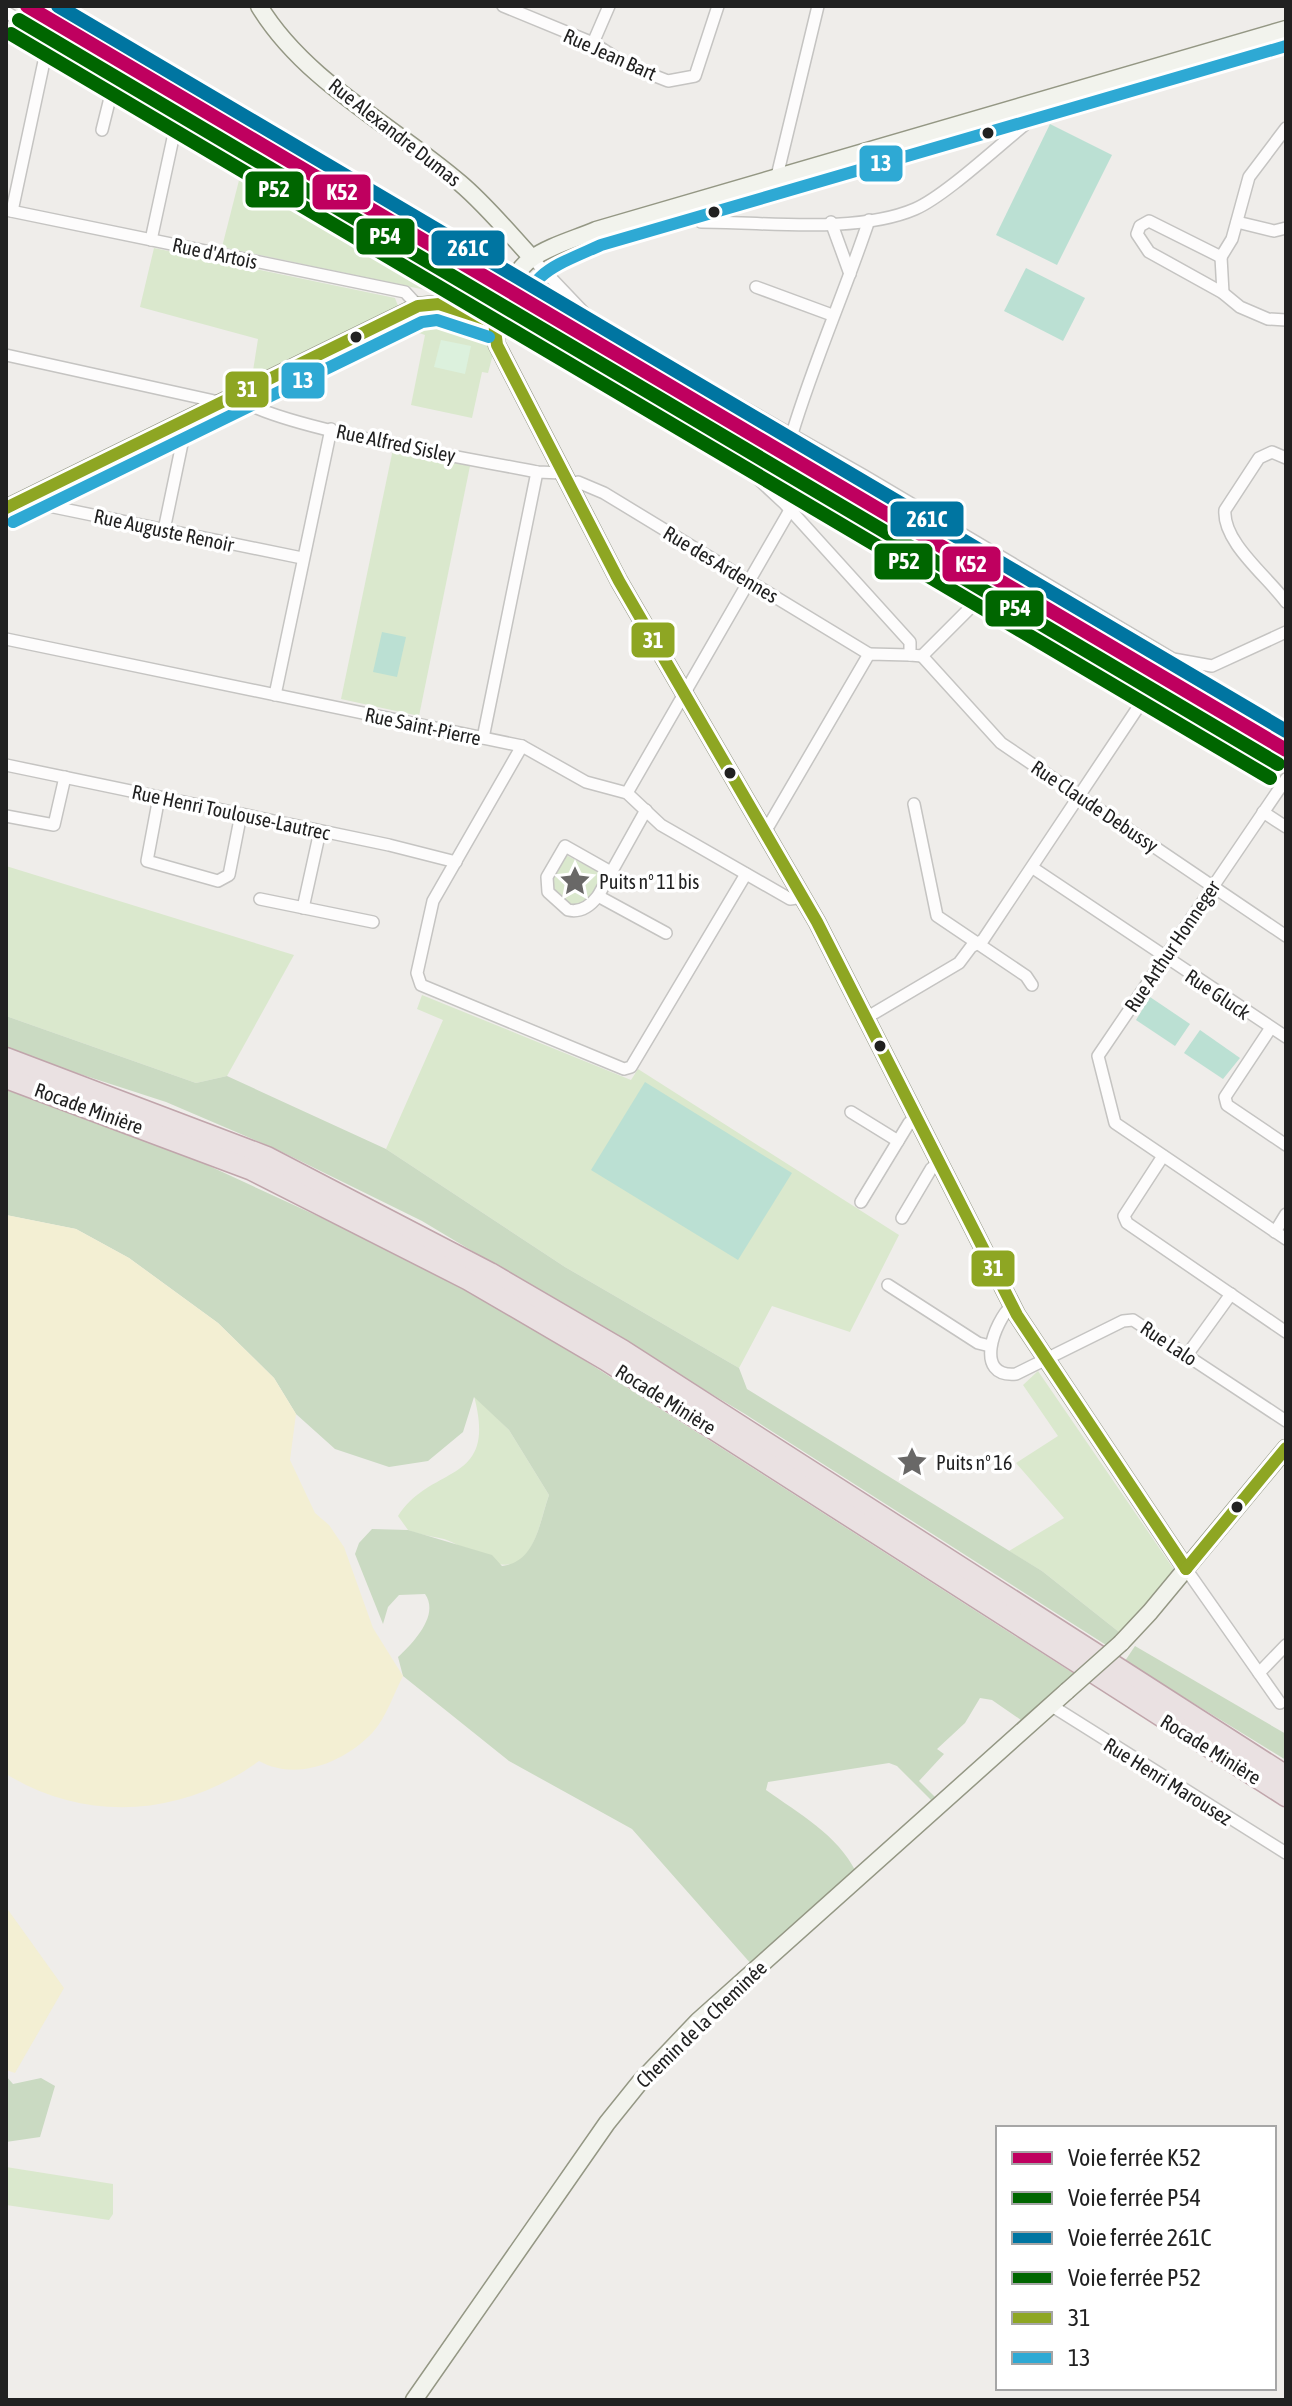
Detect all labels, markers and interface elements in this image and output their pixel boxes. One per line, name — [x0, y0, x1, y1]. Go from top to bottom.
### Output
street label: Rue Jean Bart — [560, 23, 660, 85]
street label: Rue Alexandre Dumas — [324, 73, 466, 191]
unlabelled marker — [980, 125, 996, 141]
line badge: 13 — [858, 144, 904, 183]
text: 13 — [871, 150, 891, 176]
line badge: P52 — [244, 170, 305, 209]
line badge: K52 — [311, 173, 372, 211]
text: P52 — [258, 176, 290, 202]
text: K52 — [326, 179, 358, 205]
unlabelled marker — [706, 204, 722, 220]
line badge: P54 — [355, 217, 416, 256]
text: P54 — [369, 223, 401, 249]
line badge: 261C — [430, 229, 506, 267]
street label: Rue d'Artois — [170, 233, 260, 273]
text: 261C — [448, 235, 489, 261]
unlabelled marker — [348, 329, 364, 345]
line badge: 13 — [280, 361, 326, 400]
text: 13 — [293, 367, 313, 393]
line badge: 31 — [224, 370, 270, 409]
text: 31 — [237, 376, 257, 402]
street label: Rue Alfred Sisley — [334, 419, 458, 467]
line badge: 261C — [889, 500, 965, 538]
street label: Rue Auguste Renoir — [92, 504, 237, 556]
text: 261C — [907, 506, 948, 532]
street label: Rue des Ardennes — [660, 521, 782, 607]
line badge: P52 — [873, 542, 934, 581]
line badge: K52 — [941, 545, 1002, 583]
text: P52 — [888, 548, 920, 574]
text: K52 — [955, 551, 987, 577]
line badge: P54 — [984, 589, 1045, 628]
text: P54 — [999, 595, 1031, 621]
line badge: 31 — [630, 621, 676, 659]
text: 31 — [643, 627, 663, 653]
street label: Rue Saint-Pierre — [363, 702, 483, 750]
street label: Rue Claude Debussy — [1027, 755, 1163, 857]
unlabelled marker — [722, 765, 738, 781]
street label: Rue Henri Toulouse-Lautrec — [130, 780, 333, 844]
place icon: Puits n° 11 bis — [558, 864, 592, 898]
place label: Puits n° 11 bis — [599, 870, 699, 893]
street label: Rue Arthur Honneger — [1120, 875, 1225, 1016]
street label: Rue Gluck — [1181, 964, 1255, 1024]
unlabelled marker — [872, 1038, 888, 1054]
street label: Rocade Minière — [32, 1078, 146, 1138]
line badge: 31 — [970, 1249, 1016, 1288]
text: 31 — [983, 1255, 1003, 1281]
street label: Rue Lalo — [1136, 1316, 1202, 1370]
street label: Rocade Minière — [612, 1359, 720, 1439]
place icon: Puits n° 16 — [895, 1445, 929, 1479]
place label: Puits n° 16 — [936, 1451, 1012, 1474]
unlabelled marker — [1229, 1499, 1245, 1515]
street label: Rocade Minière — [1157, 1709, 1265, 1789]
street label: Rue Henri Marousez — [1100, 1733, 1236, 1829]
street label: Chemin de la Cheminée — [631, 1956, 771, 2092]
legend — [996, 2126, 1276, 2390]
text: Voie ferrée K52 — [1068, 2144, 1201, 2171]
text: Voie ferrée P54 — [1068, 2184, 1201, 2211]
text: Voie ferrée 261C — [1068, 2224, 1212, 2251]
text: Voie ferrée P52 — [1068, 2264, 1201, 2291]
text: 31 — [1068, 2304, 1091, 2331]
text: 13 — [1068, 2344, 1091, 2371]

